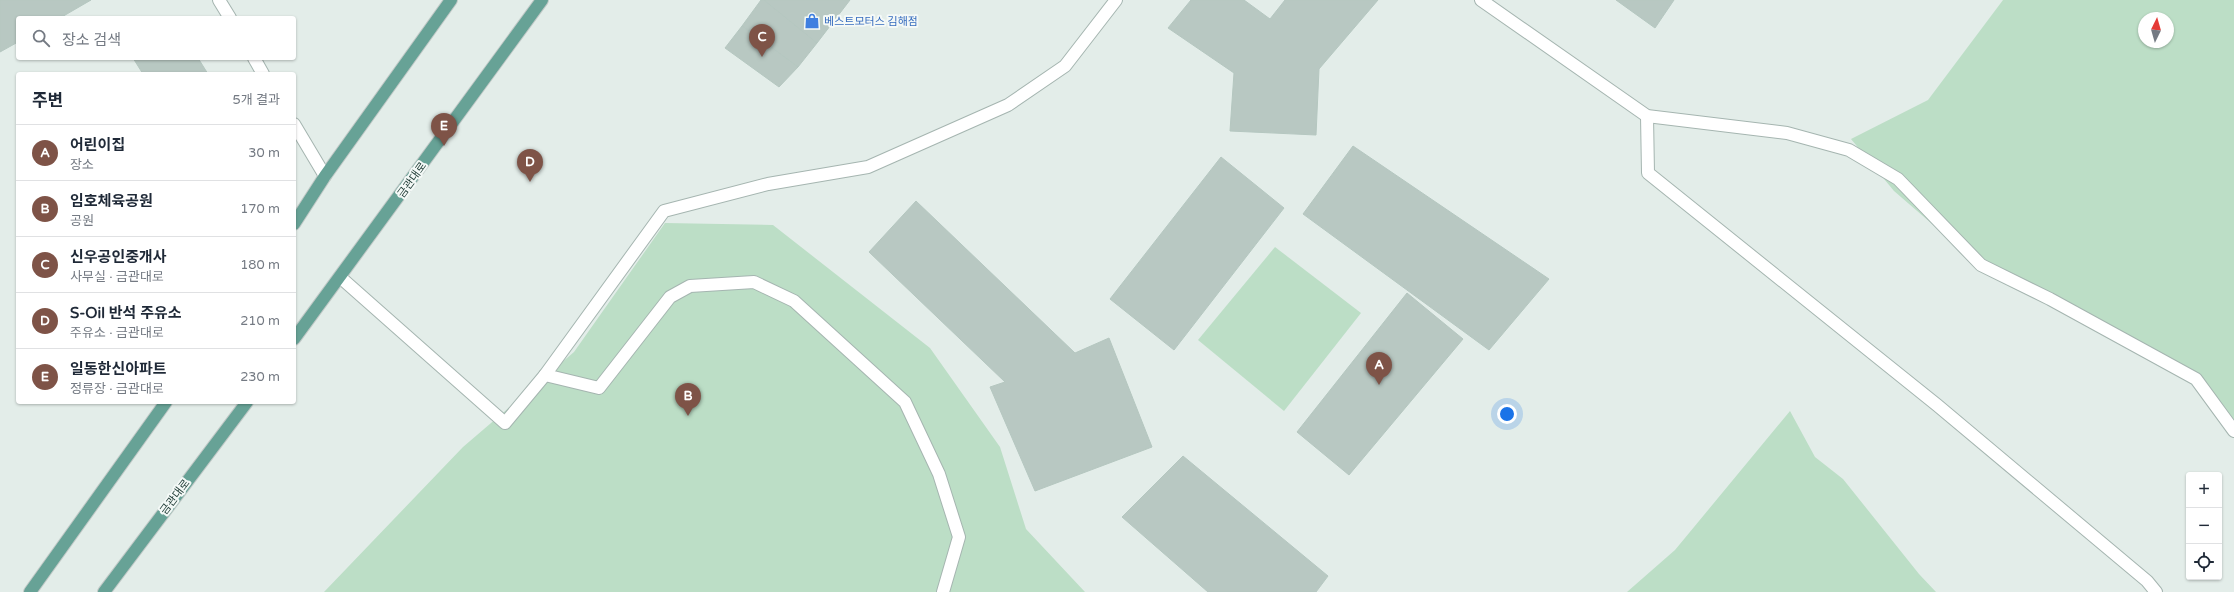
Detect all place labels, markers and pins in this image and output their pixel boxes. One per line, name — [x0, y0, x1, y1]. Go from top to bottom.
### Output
shop icon: 베스트모터스 김해점 — [803, 12, 821, 30]
place label: 베스트모터스 김해점 — [824, 15, 918, 28]
pin: C — [749, 24, 775, 57]
pin: E — [431, 113, 457, 146]
pin: D — [517, 149, 543, 182]
pin: A — [1366, 352, 1392, 385]
pin: B — [675, 383, 701, 416]

